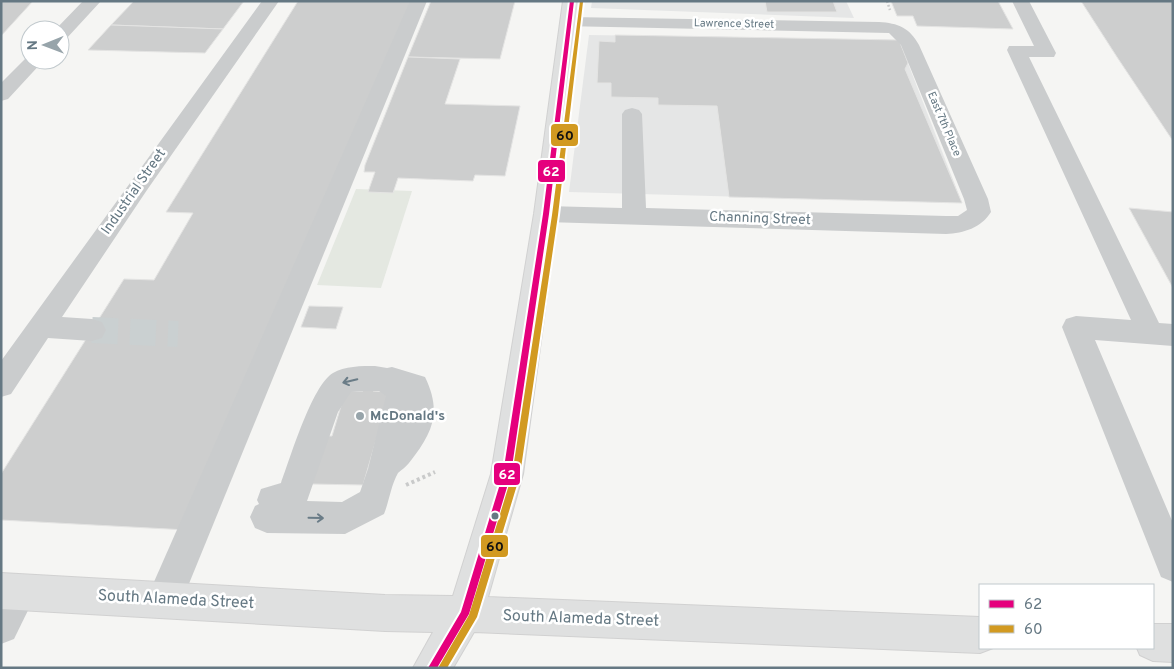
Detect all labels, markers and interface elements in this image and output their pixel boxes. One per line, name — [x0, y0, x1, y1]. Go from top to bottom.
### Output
street label: Lawrence Street — [694, 16, 774, 32]
north arrow — [20, 20, 70, 70]
text: N — [25, 40, 42, 50]
street label: East 7th Place — [924, 89, 964, 159]
line badge: 60 — [550, 123, 579, 147]
text: 60 — [556, 128, 574, 145]
street label: Industrial Street — [98, 146, 170, 238]
line badge: 62 — [537, 159, 566, 183]
text: 62 — [542, 164, 560, 181]
street label: Channing Street — [709, 209, 811, 229]
one-way arrow — [342, 377, 358, 386]
place label: McDonald's — [370, 408, 445, 425]
marker: McDonald's — [354, 410, 366, 422]
line badge: 62 — [493, 462, 521, 486]
text: 62 — [498, 467, 516, 484]
unlabelled marker — [490, 511, 500, 521]
one-way arrow — [307, 513, 323, 523]
line badge: 60 — [480, 534, 509, 558]
text: 60 — [486, 539, 504, 556]
legend — [979, 584, 1154, 649]
street label: South Alameda Street — [97, 586, 255, 614]
text: 62 — [1024, 596, 1042, 615]
street label: South Alameda Street — [502, 606, 660, 632]
text: 60 — [1024, 621, 1043, 640]

